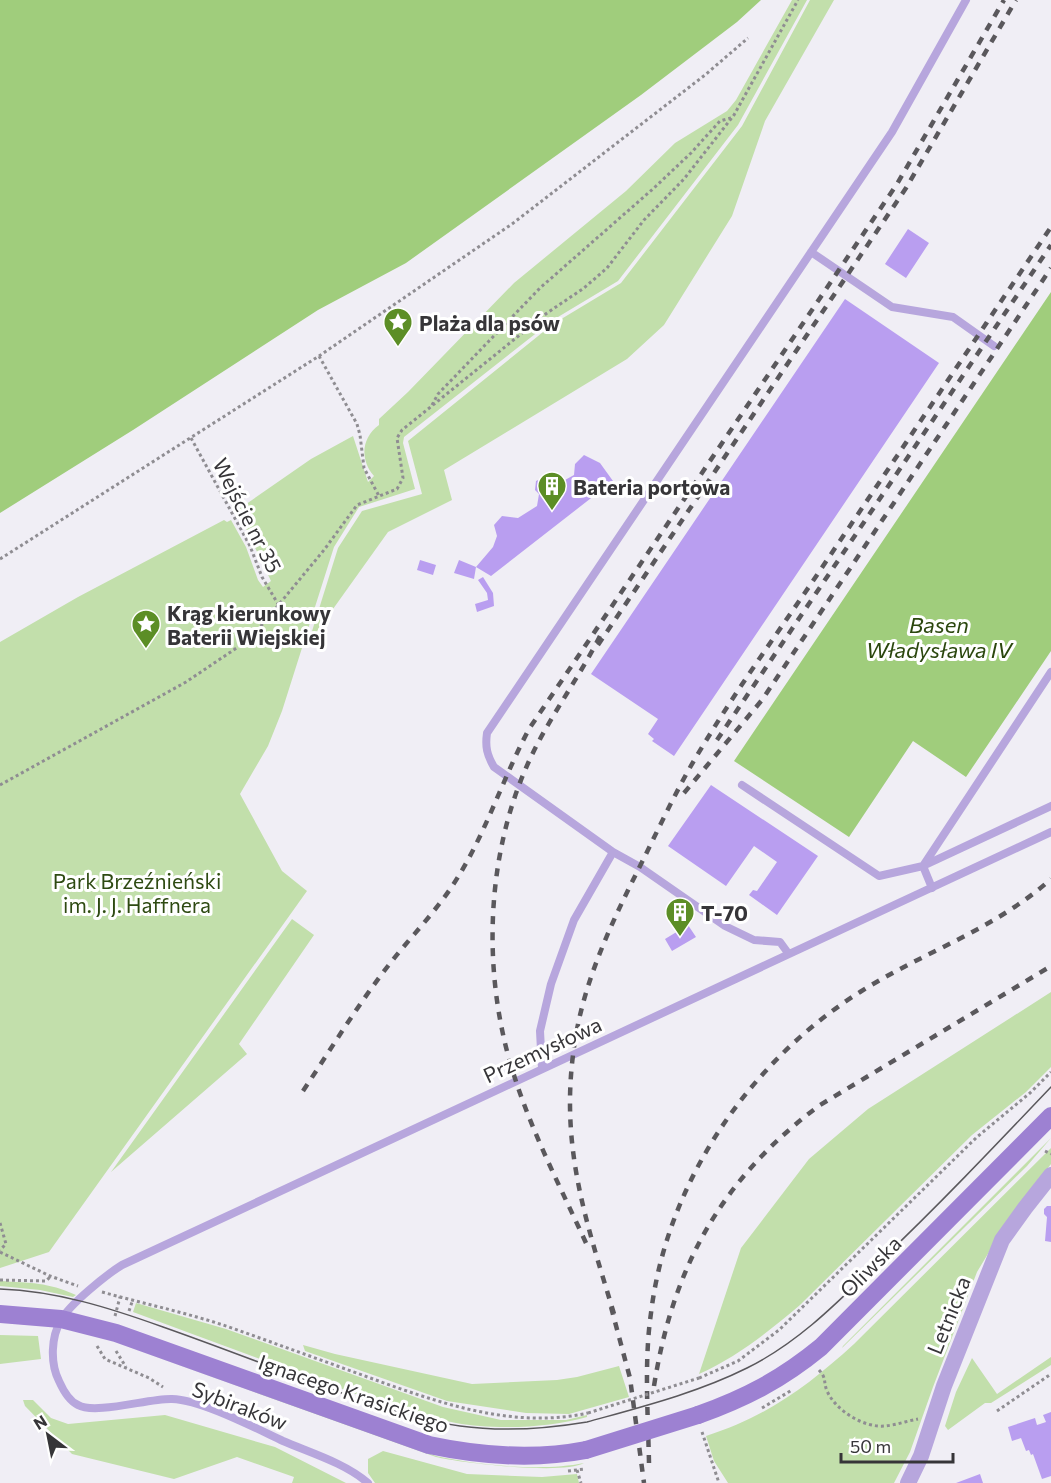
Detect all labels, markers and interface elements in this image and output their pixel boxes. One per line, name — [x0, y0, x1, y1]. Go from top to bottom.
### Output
place icon: Plaża dla psów — [382, 306, 414, 348]
place label: Plaża dla psów — [419, 310, 561, 335]
street label: Wejście nr 35 — [208, 453, 288, 577]
building icon: Bateria portowa — [536, 470, 568, 512]
place label: Bateria portowa — [573, 474, 730, 499]
place label: Krąg kierunkowy Baterii Wiejskiej — [167, 600, 332, 649]
place icon: Krąg kierunkowy Baterii Wiejskiej — [130, 608, 162, 650]
water label: Basen Władysława IV — [866, 611, 1014, 663]
park label: Park Brzeźnieński im. J. J. Haffnera — [53, 868, 221, 917]
building icon: T-70 — [664, 896, 696, 938]
place label: T-70 — [701, 900, 748, 925]
street label: Przemysłowa — [479, 1011, 605, 1087]
street label: Oliwska — [834, 1230, 906, 1302]
street label: Letnicka — [921, 1272, 975, 1358]
street label: Ignacego Krasickiego — [256, 1349, 452, 1437]
street label: Sybiraków — [189, 1375, 291, 1435]
north arrow — [18, 1405, 78, 1465]
text: N — [30, 1411, 50, 1433]
scale bar — [841, 1426, 954, 1464]
text: 50 m — [850, 1435, 891, 1457]

